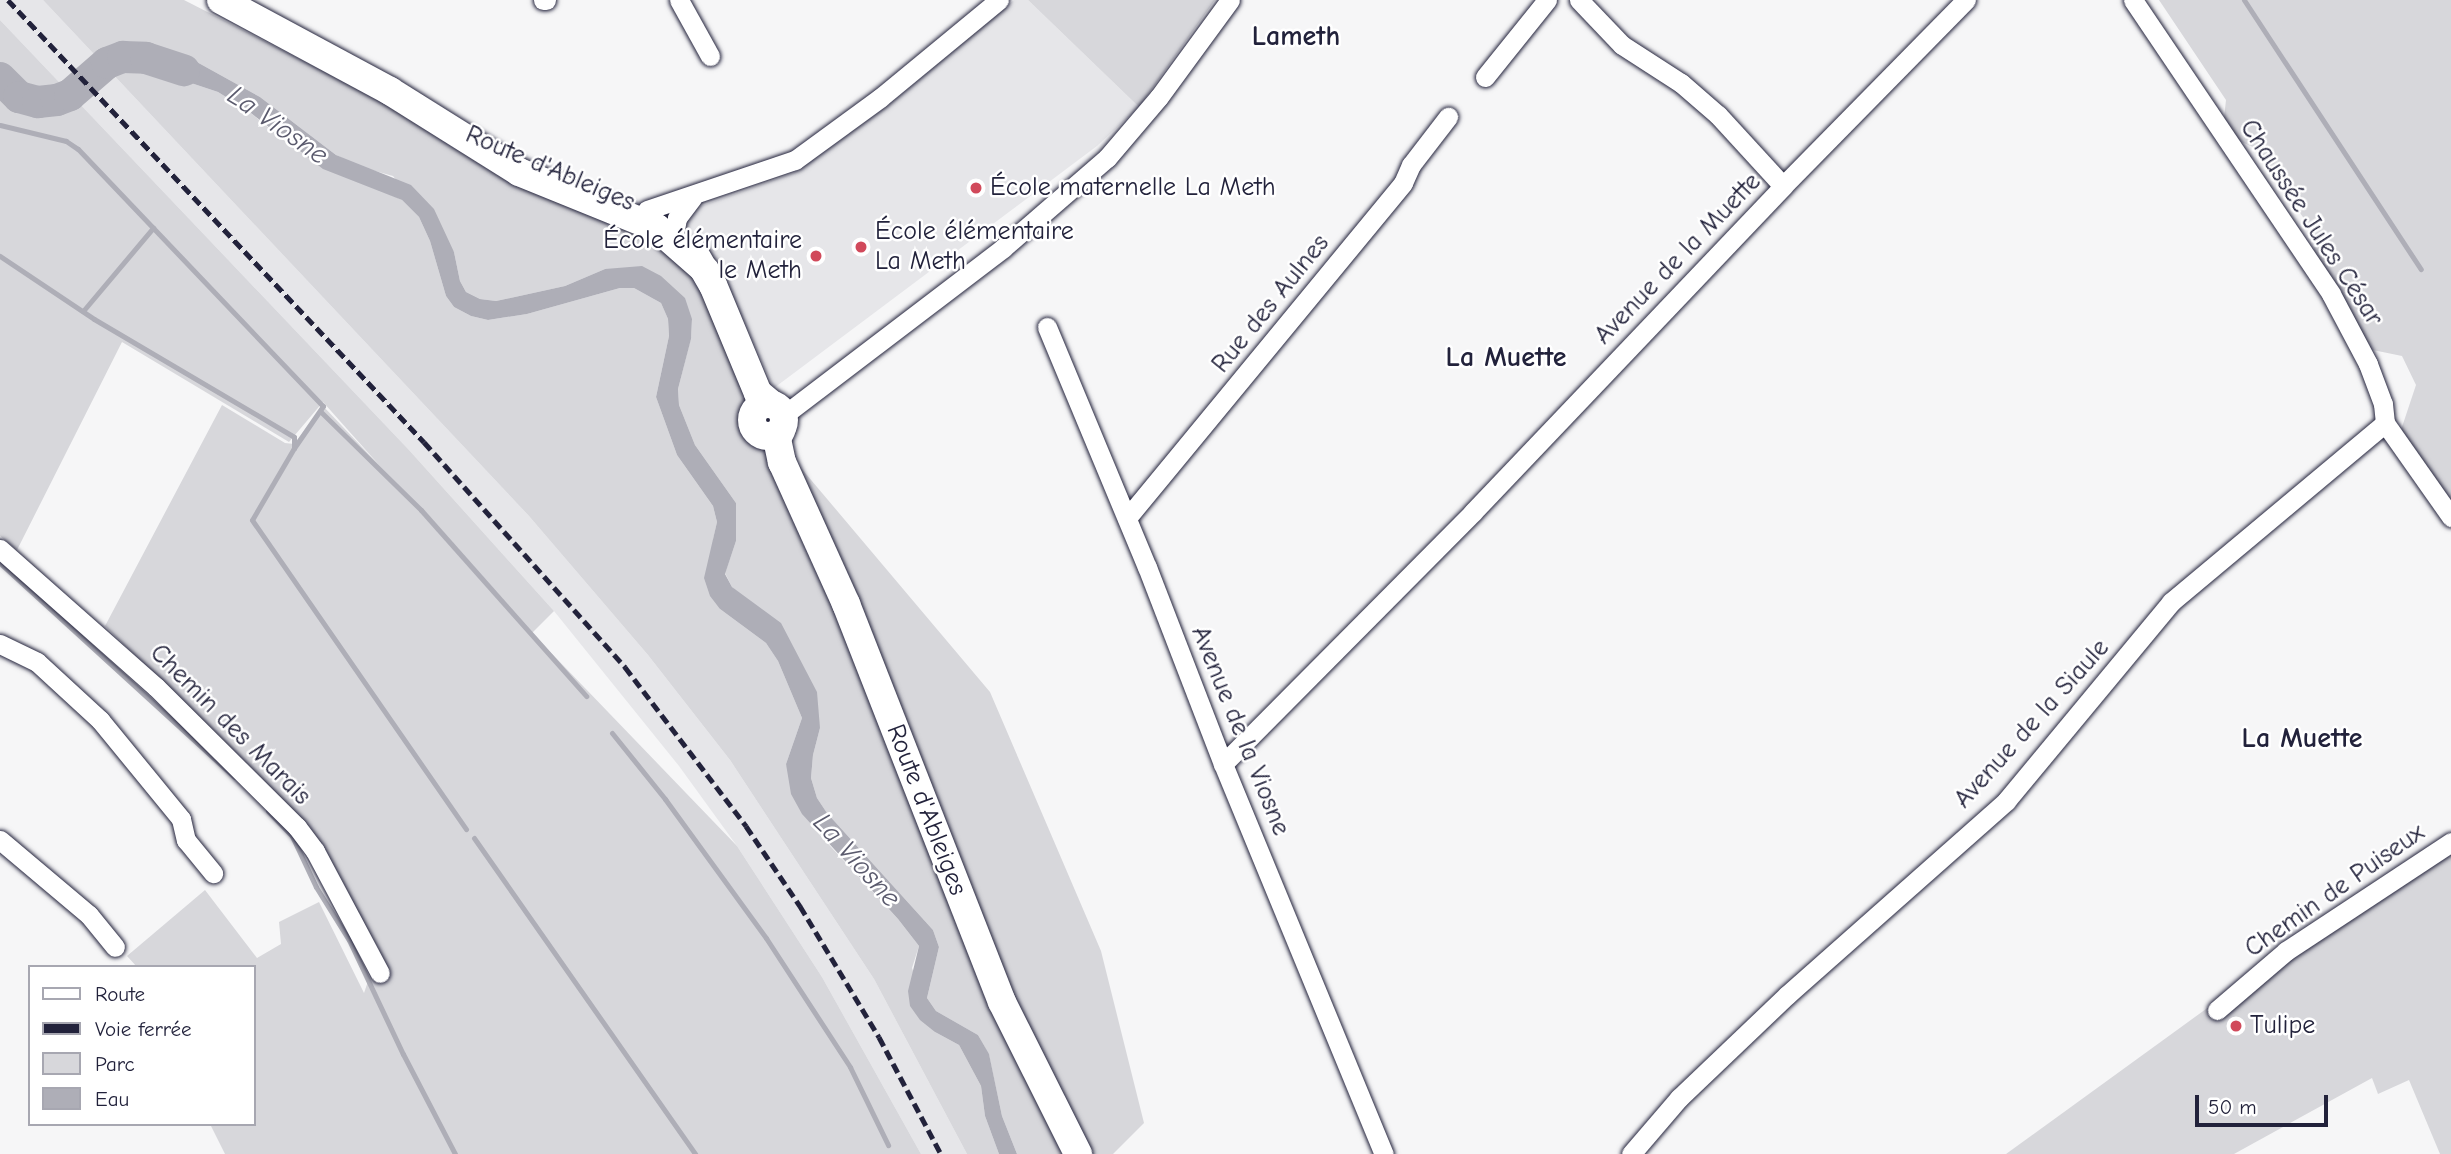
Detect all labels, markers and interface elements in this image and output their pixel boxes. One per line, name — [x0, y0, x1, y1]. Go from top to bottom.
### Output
district label: Lameth — [1252, 19, 1340, 53]
water label: La Viosne — [221, 78, 335, 172]
street label: Chaussée Jules César — [2233, 114, 2389, 332]
street label: Route d'Ableiges — [461, 119, 639, 219]
street label: Avenue de la Muette — [1588, 167, 1768, 351]
place label: École maternelle La Meth — [990, 172, 1276, 204]
marker: École maternelle La Meth — [968, 180, 984, 196]
place label: École élémentaire La Meth — [875, 216, 1074, 278]
place label: École élémentaire le Meth — [603, 225, 802, 286]
street label: Rue des Aulnes — [1206, 228, 1336, 380]
marker: École élémentaire La Meth — [853, 239, 869, 255]
marker: École élémentaire le Meth — [808, 248, 824, 264]
district label: La Muette — [1446, 340, 1566, 374]
street label: Avenue de la Viosne — [1184, 622, 1296, 840]
street label: Avenue de la Siaule — [1948, 633, 2116, 815]
street label: Chemin des Marais — [143, 638, 317, 812]
street label: Route d'Ableiges — [879, 720, 973, 900]
district label: La Muette — [2242, 721, 2362, 755]
water label: La Viosne — [806, 806, 908, 914]
street label: Chemin de Puiseux — [2239, 817, 2431, 965]
legend — [28, 965, 256, 1126]
text: Route — [95, 982, 145, 1006]
place label: Tulipe — [2250, 1010, 2315, 1042]
text: Voie ferrée — [95, 1017, 192, 1041]
marker: Tulipe — [2228, 1018, 2244, 1034]
text: Parc — [95, 1052, 135, 1076]
scale bar — [2199, 1080, 2332, 1124]
text: Eau — [95, 1087, 129, 1111]
text: 50 m — [2208, 1095, 2257, 1119]

